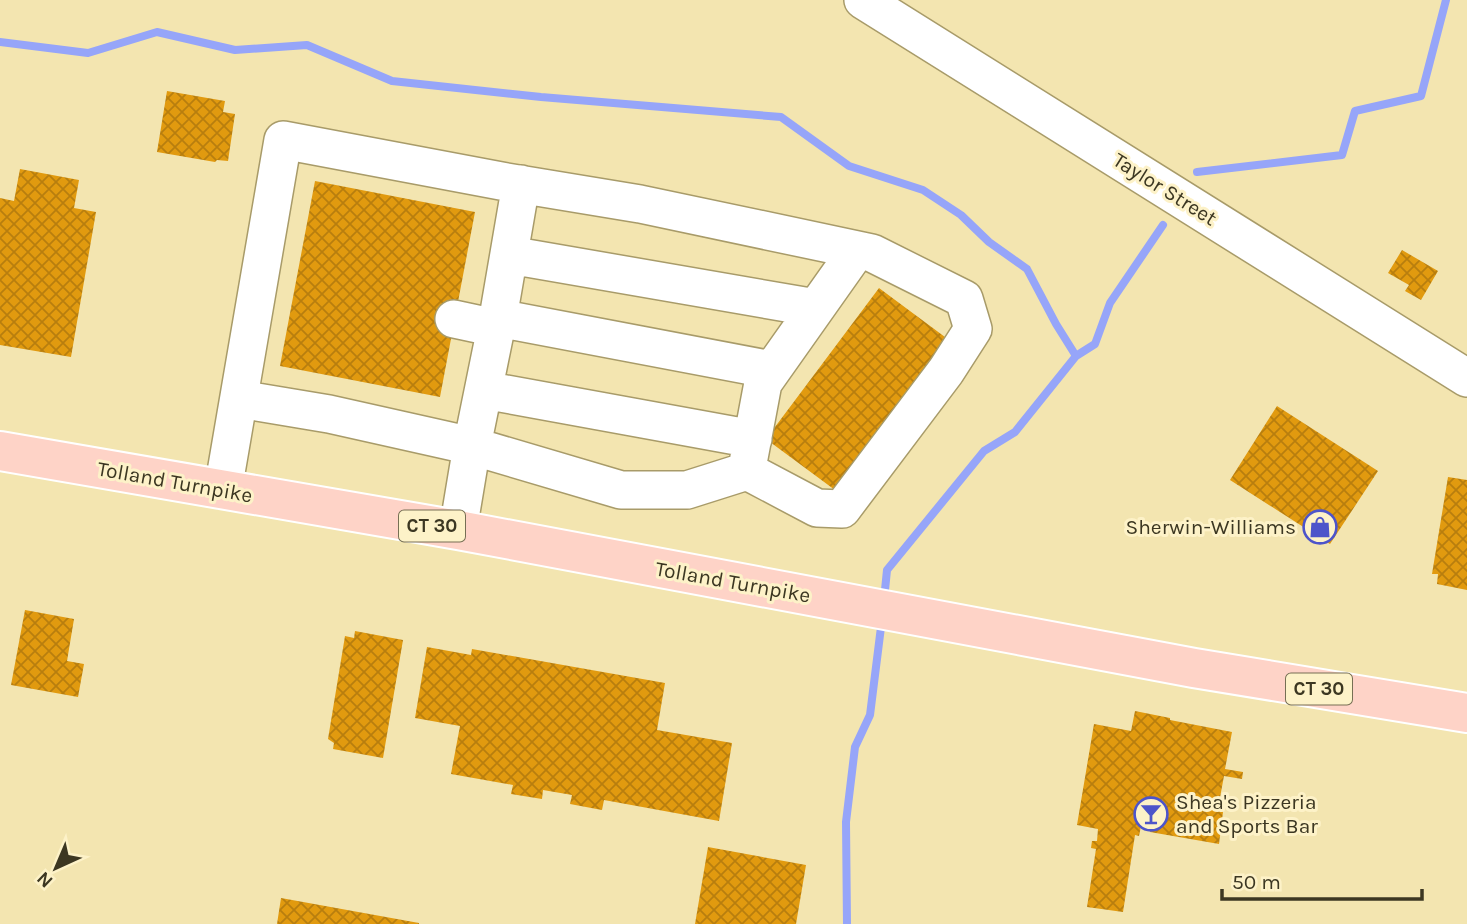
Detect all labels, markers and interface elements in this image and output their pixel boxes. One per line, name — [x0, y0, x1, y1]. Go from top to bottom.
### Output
street label: Taylor Street — [1109, 148, 1221, 230]
street label: Tolland Turnpike — [96, 457, 254, 507]
shop icon: Sherwin-Williams — [1301, 508, 1339, 546]
road number: CT 30 — [399, 510, 465, 541]
place label: Sherwin-Williams — [1126, 515, 1296, 539]
street label: Tolland Turnpike — [654, 557, 812, 607]
road number: CT 30 — [1286, 674, 1352, 704]
place label: Shea's Pizzeria and Sports Bar — [1176, 790, 1318, 838]
bar icon: Shea's Pizzeria and Sports Bar — [1132, 795, 1170, 833]
north arrow — [21, 833, 91, 903]
scale bar — [1222, 858, 1422, 902]
text: N — [32, 867, 57, 892]
text: 50 m — [1232, 870, 1281, 894]

